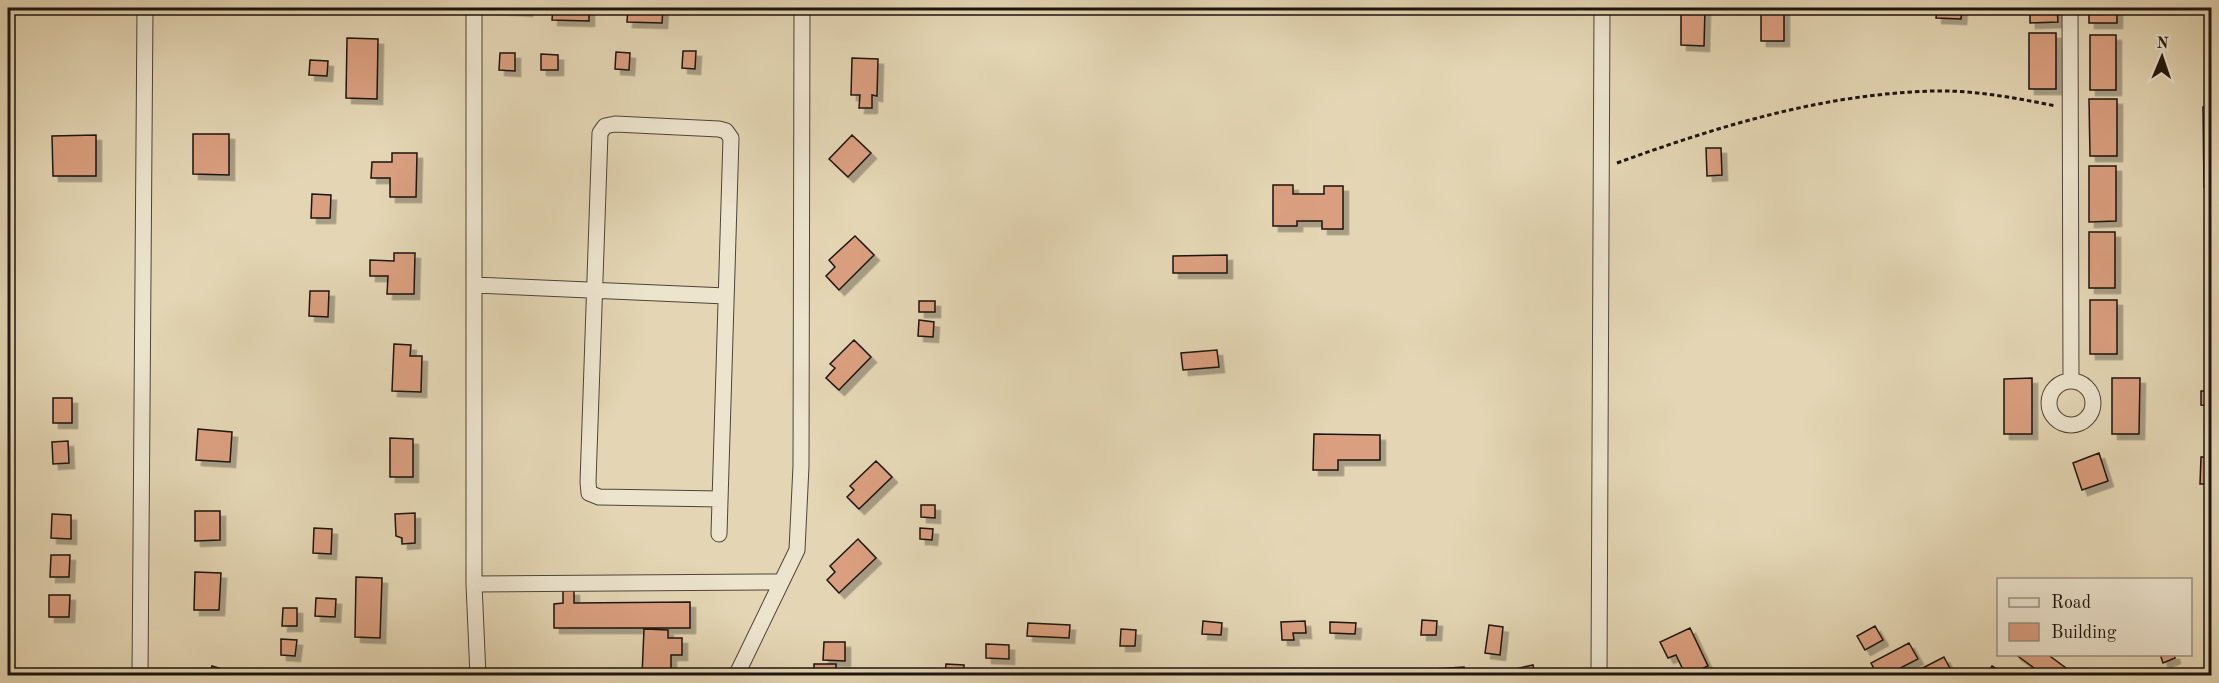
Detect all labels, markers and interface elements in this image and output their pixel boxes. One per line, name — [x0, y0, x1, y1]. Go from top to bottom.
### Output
north arrow — [2132, 27, 2192, 87]
text: N — [2156, 36, 2170, 52]
legend — [1997, 578, 2192, 656]
text: Road — [2051, 594, 2091, 612]
text: Building — [2051, 624, 2117, 642]

